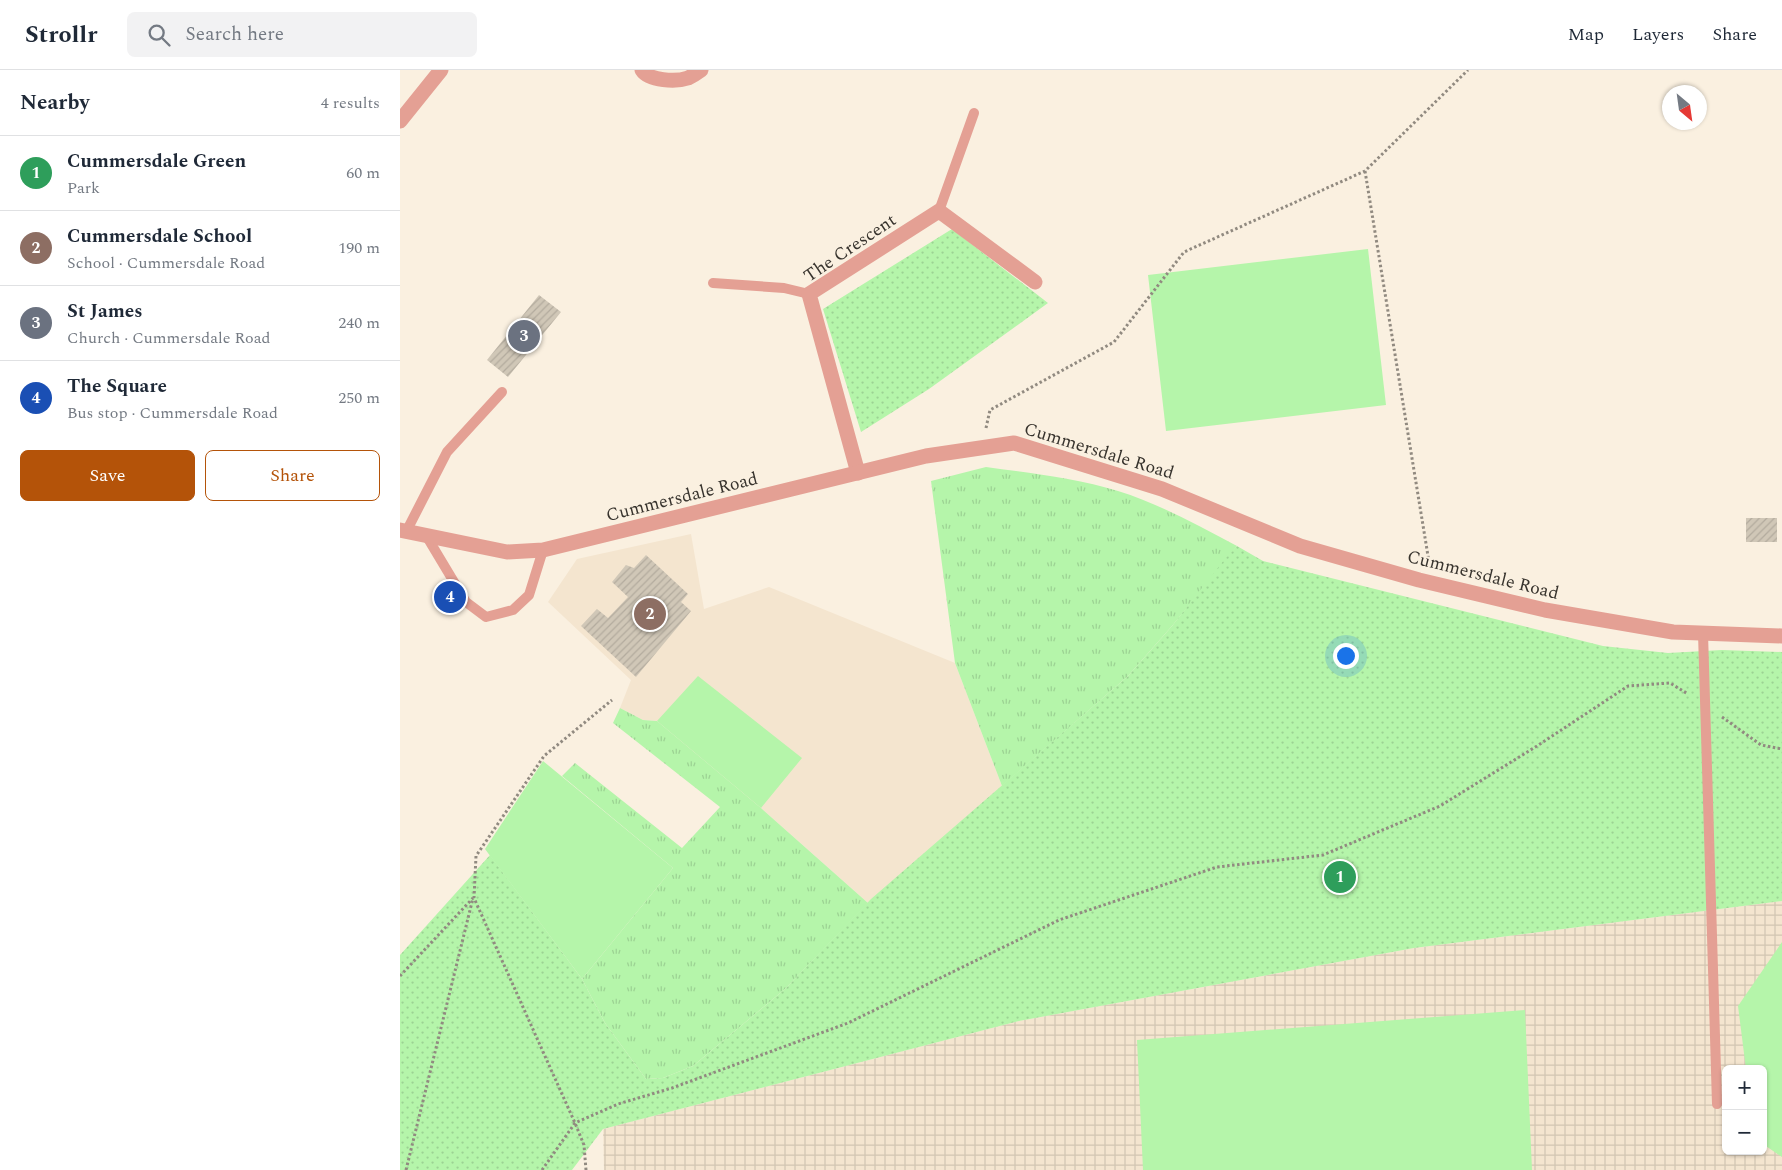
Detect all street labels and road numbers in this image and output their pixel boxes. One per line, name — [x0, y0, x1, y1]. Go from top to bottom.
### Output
street label: The Crescent — [798, 207, 902, 289]
street label: Cummersdale Road — [1021, 415, 1177, 487]
street label: Cummersdale Road — [603, 465, 761, 529]
street label: Cummersdale Road — [1404, 543, 1562, 607]

